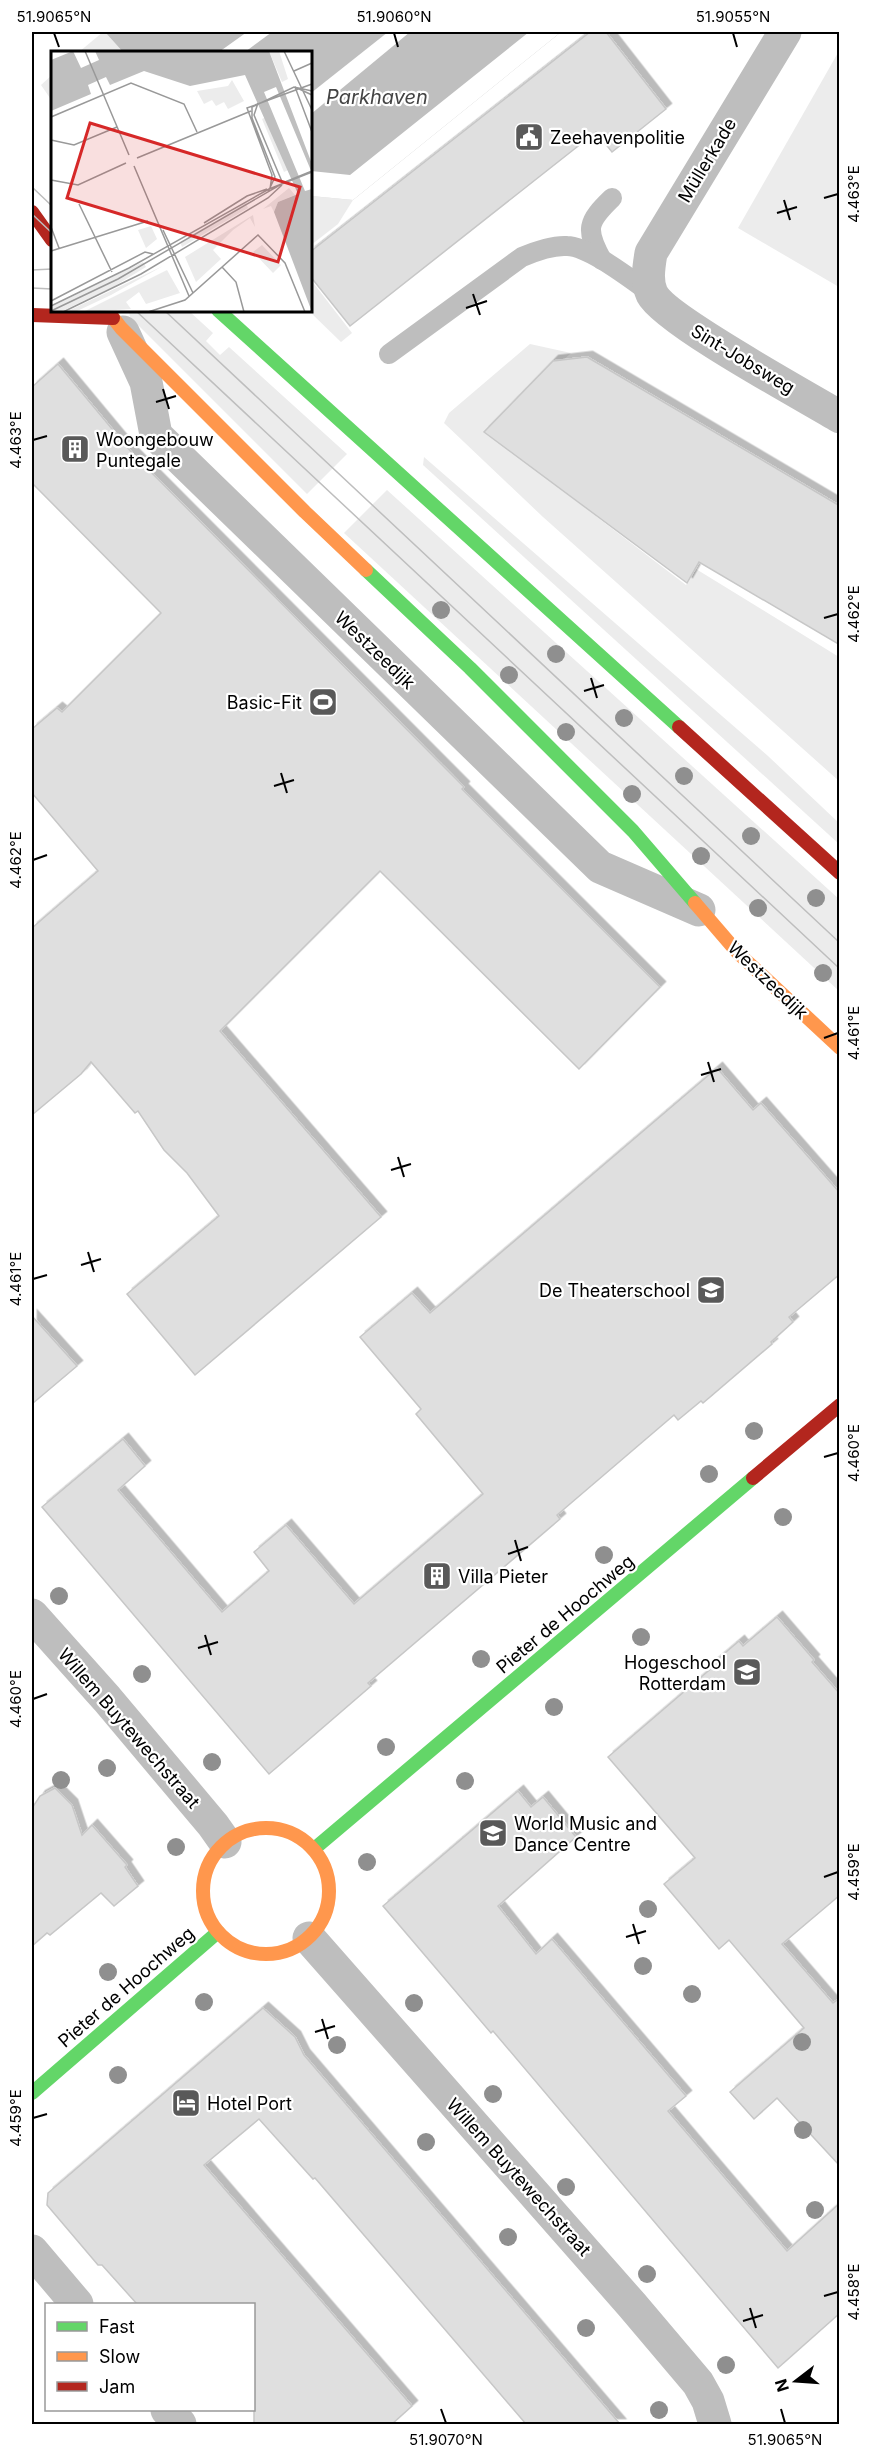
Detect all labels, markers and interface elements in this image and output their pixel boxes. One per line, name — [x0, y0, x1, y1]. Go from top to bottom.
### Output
text: 51.9065°N — [17, 7, 91, 26]
text: 51.9060°N — [356, 7, 432, 26]
text: 51.9055°N — [696, 7, 770, 26]
inset map — [51, 51, 312, 312]
water label: Parkhaven — [326, 85, 428, 109]
street label: Müllerkade — [674, 114, 740, 206]
public building icon: Zeehavenpolitie — [513, 121, 545, 153]
place label: Zeehavenpolitie — [550, 127, 685, 148]
text: 4.463°E — [844, 165, 863, 223]
street label: Sint-Jobsweg — [687, 320, 799, 398]
text: 4.463°E — [6, 411, 25, 469]
place label: Woongebouw Puntegale — [96, 429, 214, 471]
building icon: Woongebouw Puntegale — [59, 433, 91, 465]
text: 4.462°E — [844, 585, 863, 643]
street label: Westzeedijk — [331, 607, 419, 693]
sports icon: Basic-Fit — [307, 686, 339, 718]
place label: Basic-Fit — [227, 692, 302, 713]
text: 4.462°E — [6, 831, 25, 889]
street label: Westzeedijk — [724, 937, 812, 1023]
text: 4.461°E — [844, 1006, 863, 1060]
text: 4.461°E — [6, 1252, 25, 1306]
school or university icon: De Theaterschool — [695, 1274, 727, 1306]
place label: De Theaterschool — [539, 1280, 690, 1301]
text: 4.460°E — [844, 1424, 863, 1482]
street label: Pieter de Hoochweg — [492, 1550, 638, 1678]
building icon: Villa Pieter — [421, 1560, 453, 1592]
place label: Villa Pieter — [458, 1566, 548, 1587]
street label: Willem Buytewechstraat — [54, 1644, 204, 1812]
place label: Hogeschool Rotterdam — [624, 1652, 726, 1694]
school or university icon: Hogeschool Rotterdam — [731, 1656, 763, 1688]
text: 4.460°E — [6, 1670, 25, 1728]
place label: World Music and Dance Centre — [514, 1813, 657, 1855]
school or university icon: World Music and Dance Centre — [477, 1817, 509, 1849]
text: 4.459°E — [844, 1843, 863, 1901]
street label: Pieter de Hoochweg — [54, 1922, 198, 2052]
hotel icon: Hotel Port — [170, 2087, 202, 2119]
text: 4.459°E — [6, 2089, 25, 2147]
place label: Hotel Port — [207, 2093, 292, 2114]
street label: Willem Buytewechstraat — [443, 2094, 595, 2260]
text: 4.458°E — [844, 2263, 863, 2321]
legend — [45, 2303, 255, 2411]
text: Fast — [99, 2316, 135, 2337]
text: Slow — [99, 2346, 140, 2367]
north arrow — [766, 2351, 826, 2411]
text: Jam — [99, 2376, 135, 2397]
text: N — [770, 2377, 793, 2394]
text: 51.9070°N — [409, 2430, 483, 2449]
text: 51.9065°N — [748, 2430, 822, 2449]

